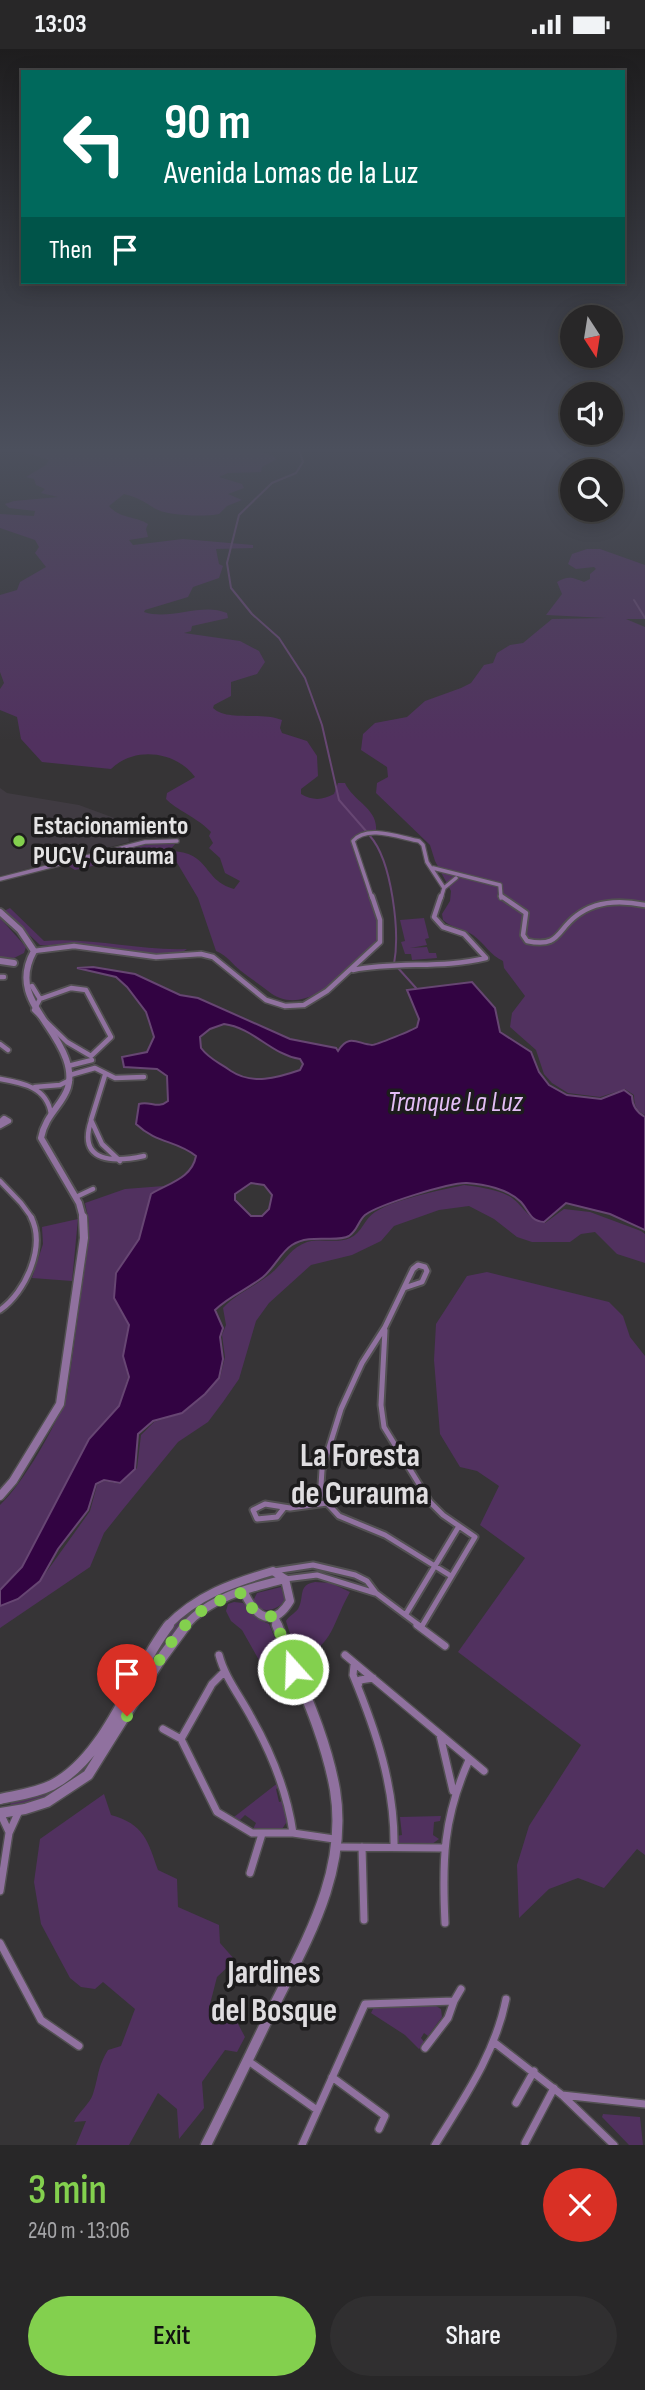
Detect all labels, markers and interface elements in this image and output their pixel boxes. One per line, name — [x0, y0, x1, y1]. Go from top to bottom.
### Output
text: 13:03 — [35, 9, 87, 40]
text: 90 m — [164, 94, 251, 153]
icon: left — [49, 98, 140, 189]
text: Avenida Lomas de la Luz — [164, 154, 418, 193]
icon: arrive — [106, 231, 144, 269]
text: Then — [49, 235, 92, 266]
north arrow — [560, 305, 623, 367]
map controls — [560, 305, 623, 522]
button: sound — [560, 382, 623, 445]
button: search — [560, 459, 623, 522]
place label: Estacionamiento PUCV, Curauma — [33, 811, 188, 872]
marker: Estacionamiento PUCV, Curauma — [11, 833, 27, 849]
water label: Tranque La Luz — [388, 1086, 524, 1119]
district label: La Foresta de Curauma — [291, 1436, 429, 1514]
position arrow — [256, 1632, 330, 1706]
pin — [97, 1644, 157, 1716]
icon: arrive — [108, 1655, 146, 1693]
district label: Jardines del Bosque — [211, 1953, 337, 2031]
text: 3 min — [28, 2165, 107, 2216]
button: close — [543, 2168, 617, 2242]
text: 240 m · 13:06 — [28, 2217, 130, 2245]
button: Exit — [28, 2296, 316, 2376]
button: Share — [330, 2296, 617, 2376]

